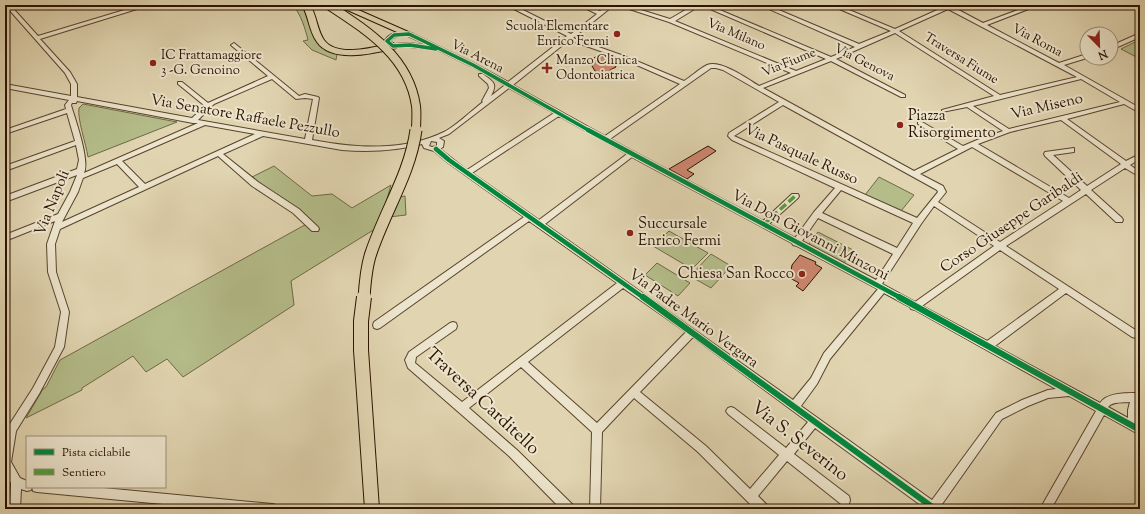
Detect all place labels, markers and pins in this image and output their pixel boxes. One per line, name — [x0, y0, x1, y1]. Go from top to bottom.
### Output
place label: Scuola Elementare Enrico Fermi — [506, 18, 609, 51]
marker: Scuola Elementare Enrico Fermi — [612, 29, 622, 39]
place label: IC Frattamaggiore 3 -G. Genoino — [161, 47, 262, 80]
place label: Manzo Clinica Odontoiatrica — [556, 52, 637, 85]
marker: IC Frattamaggiore 3 -G. Genoino — [148, 58, 158, 68]
marker: Manzo Clinica Odontoiatrica — [541, 62, 553, 74]
place label: Piazza Risorgimento — [908, 106, 996, 144]
marker: Piazza Risorgimento — [895, 120, 905, 130]
place label: Succursale Enrico Fermi — [638, 214, 721, 252]
marker: Succursale Enrico Fermi — [625, 228, 635, 238]
place label: Chiesa San Rocco — [678, 264, 794, 285]
marker: Chiesa San Rocco — [797, 269, 807, 279]

